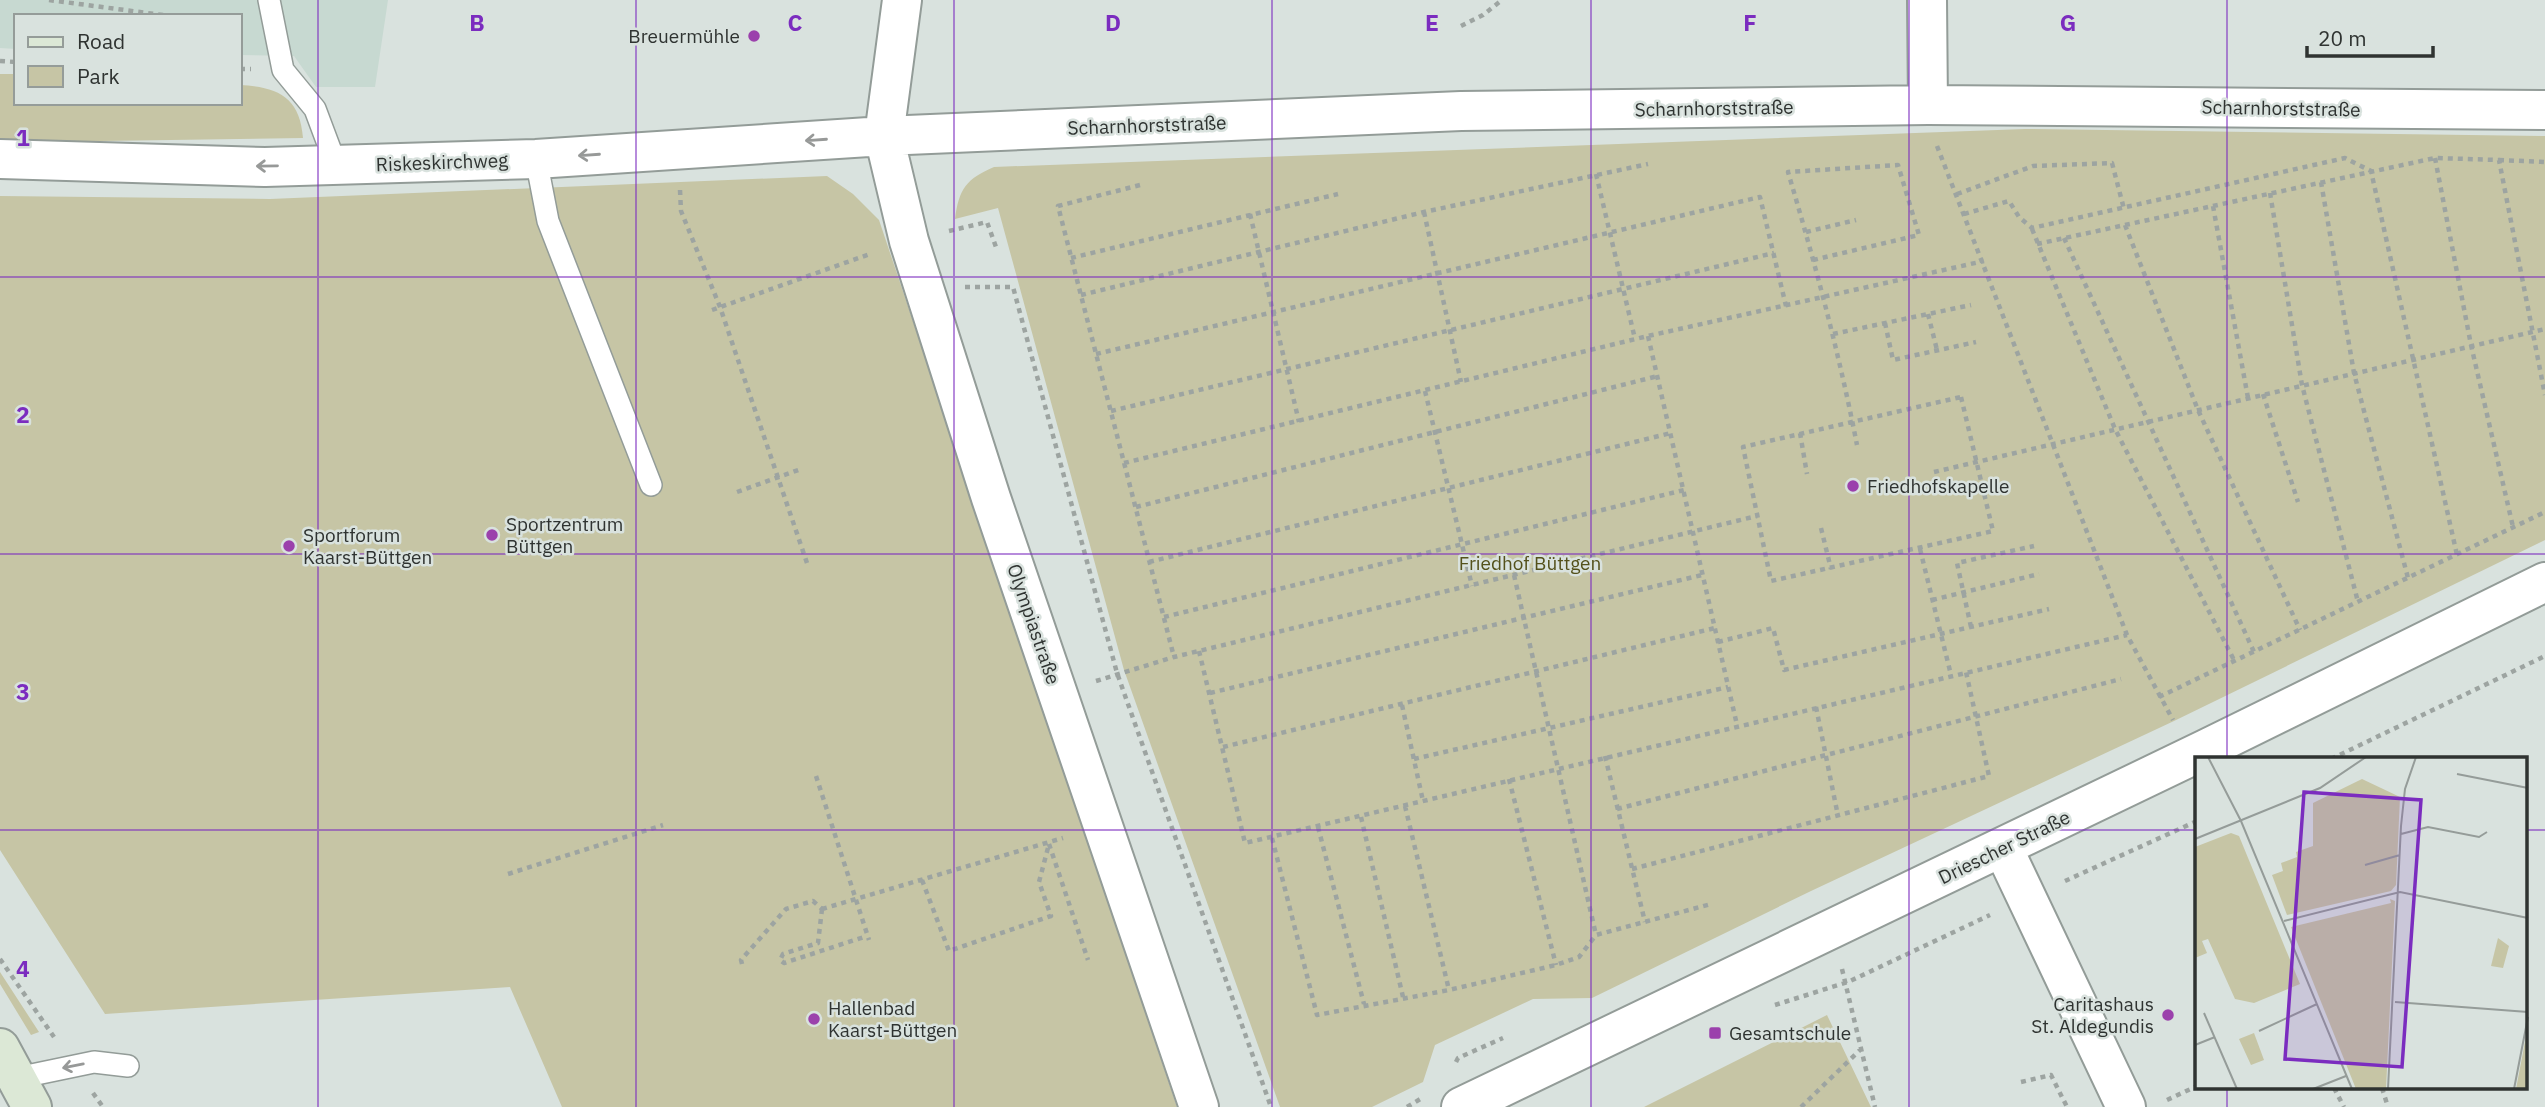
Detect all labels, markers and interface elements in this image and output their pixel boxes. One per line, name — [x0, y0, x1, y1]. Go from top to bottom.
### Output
text: B — [469, 7, 485, 37]
text: C — [788, 7, 803, 37]
text: D — [1105, 7, 1121, 37]
text: E — [1425, 7, 1439, 37]
text: F — [1743, 7, 1757, 37]
text: G — [2060, 7, 2076, 37]
legend — [14, 14, 242, 105]
scale bar — [2307, 14, 2433, 58]
place label: Breuermühle — [628, 24, 740, 48]
text: 20 m — [2318, 24, 2367, 52]
text: Road — [77, 27, 125, 55]
marker: Breuermühle — [746, 28, 762, 44]
text: Park — [77, 62, 120, 90]
street label: Scharnhorststraße — [1634, 95, 1794, 121]
street label: Scharnhorststraße — [2201, 95, 2361, 121]
street label: Scharnhorststraße — [1067, 110, 1227, 140]
text: 1 — [16, 122, 30, 152]
one-way arrow — [804, 134, 827, 147]
street label: Riskeskirchweg — [375, 148, 509, 176]
one-way arrow — [577, 149, 600, 162]
one-way arrow — [256, 160, 279, 173]
text: 2 — [16, 399, 30, 429]
place label: Friedhofskapelle — [1867, 474, 2009, 498]
marker: Friedhofskapelle — [1845, 478, 1861, 494]
place label: Sportzentrum Büttgen — [506, 512, 623, 558]
place label: Sportforum Kaarst-Büttgen — [303, 523, 432, 569]
marker: Sportzentrum Büttgen — [484, 527, 500, 543]
marker: Sportforum Kaarst-Büttgen — [281, 538, 297, 554]
park label: Friedhof Büttgen — [1459, 551, 1601, 575]
street label: Olympiastraße — [1002, 561, 1066, 687]
text: 3 — [16, 676, 30, 706]
inset map — [2195, 757, 2528, 1090]
street label: Driescher Straße — [1934, 805, 2074, 889]
text: 4 — [16, 953, 30, 983]
place label: Caritashaus St. Aldegundis — [2031, 992, 2154, 1038]
place label: Hallenbad Kaarst-Büttgen — [828, 996, 957, 1042]
marker: Caritashaus St. Aldegundis — [2160, 1007, 2176, 1023]
marker: Hallenbad Kaarst-Büttgen — [806, 1011, 822, 1027]
place label: Gesamtschule — [1729, 1021, 1851, 1045]
marker: Gesamtschule — [1707, 1025, 1723, 1041]
one-way arrow — [62, 1060, 85, 1074]

